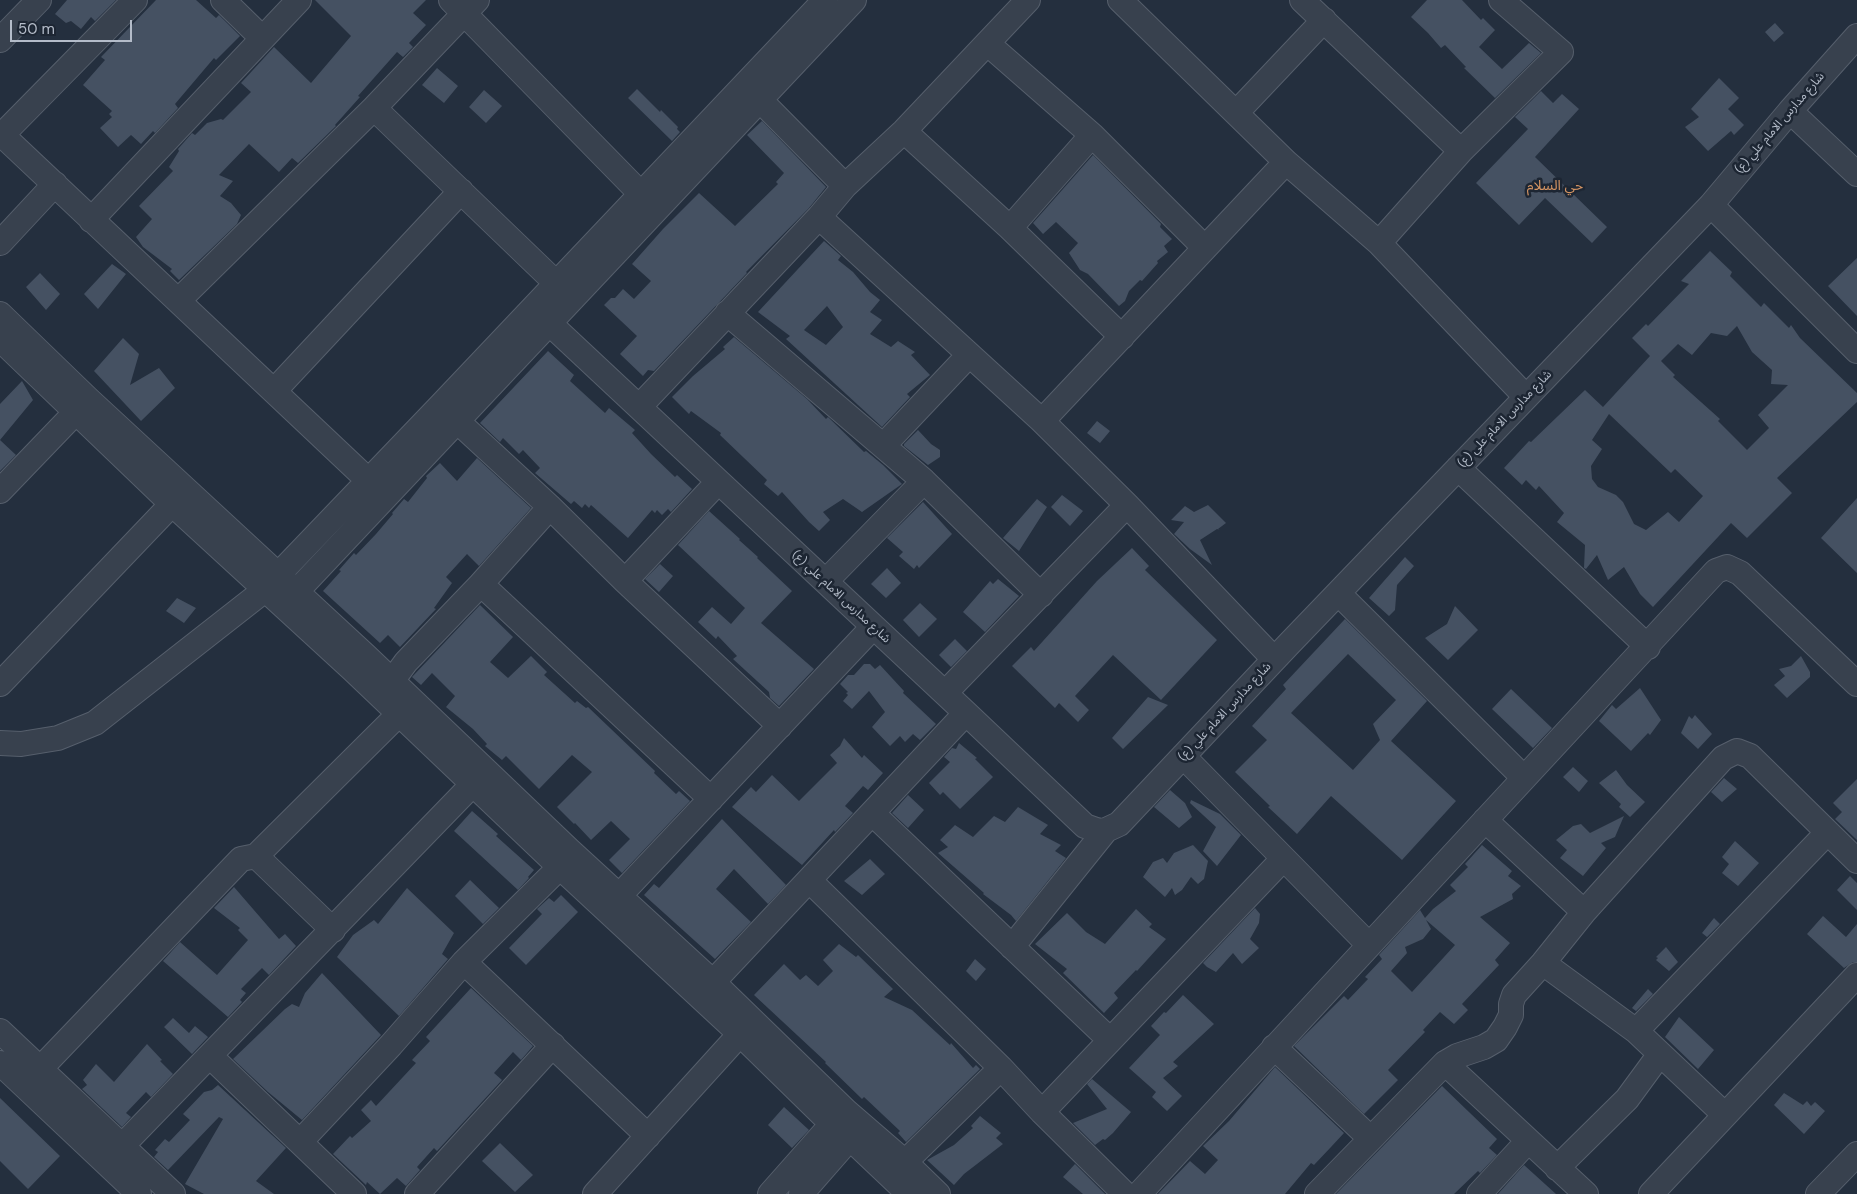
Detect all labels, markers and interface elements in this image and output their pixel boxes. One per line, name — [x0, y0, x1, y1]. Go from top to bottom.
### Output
scale bar — [12, 10, 135, 42]
text: 50 m — [18, 19, 55, 39]
street label: شارع مدارس الامام علي (ع) — [1732, 70, 1828, 176]
district label: حي السلام — [1527, 178, 1583, 194]
street label: شارع مدارس الامام علي (ع) — [1455, 368, 1555, 470]
street label: شارع مدارس الامام علي (ع) — [789, 548, 893, 646]
street label: شارع مدارس الامام علي (ع) — [1176, 660, 1274, 764]

